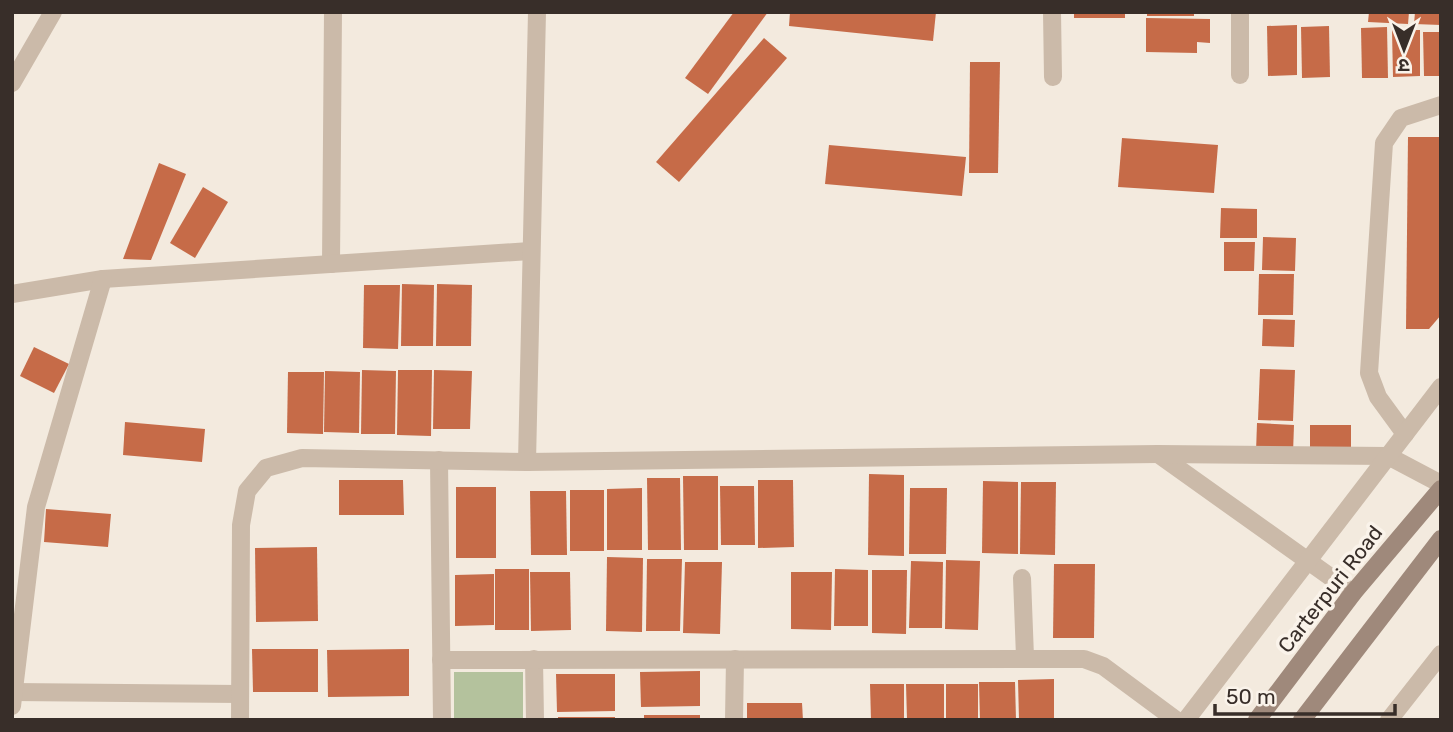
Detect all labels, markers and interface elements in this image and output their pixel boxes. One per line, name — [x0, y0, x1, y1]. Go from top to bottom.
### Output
north arrow — [1369, 14, 1439, 84]
text: उ — [1398, 54, 1410, 77]
street label: Carterpuri Road — [1273, 520, 1387, 658]
scale bar — [1215, 672, 1395, 716]
text: 50 m — [1226, 684, 1276, 709]

